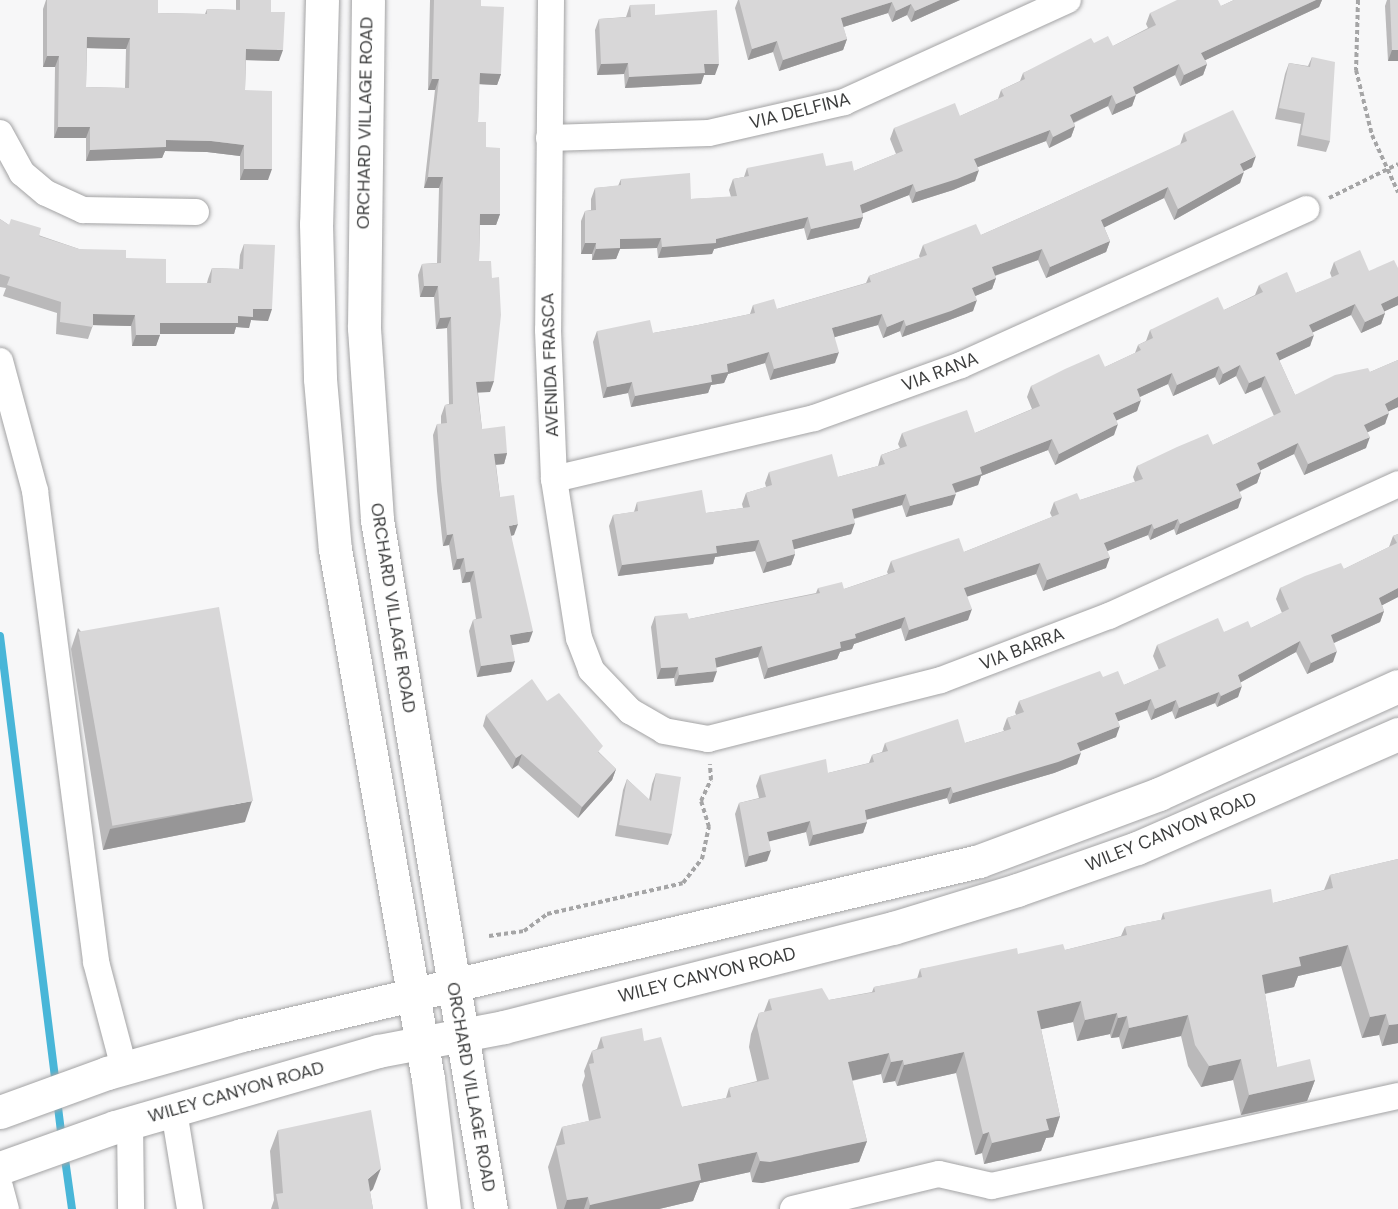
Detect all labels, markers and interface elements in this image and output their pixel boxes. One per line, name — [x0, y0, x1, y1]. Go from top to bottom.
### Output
street label: ORCHARD VILLAGE ROAD — [352, 16, 378, 230]
street label: VIA DELFINA — [747, 88, 853, 134]
street label: AVENIDA FRASCA — [537, 292, 563, 438]
street label: VIA RANA — [899, 348, 981, 396]
street label: ORCHARD VILLAGE ROAD — [366, 501, 420, 715]
street label: VIA BARRA — [977, 623, 1067, 675]
street label: WILEY CANYON ROAD — [1082, 788, 1260, 876]
street label: WILEY CANYON ROAD — [616, 942, 798, 1008]
street label: ORCHARD VILLAGE ROAD — [442, 980, 500, 1194]
street label: WILEY CANYON ROAD — [145, 1056, 327, 1128]

